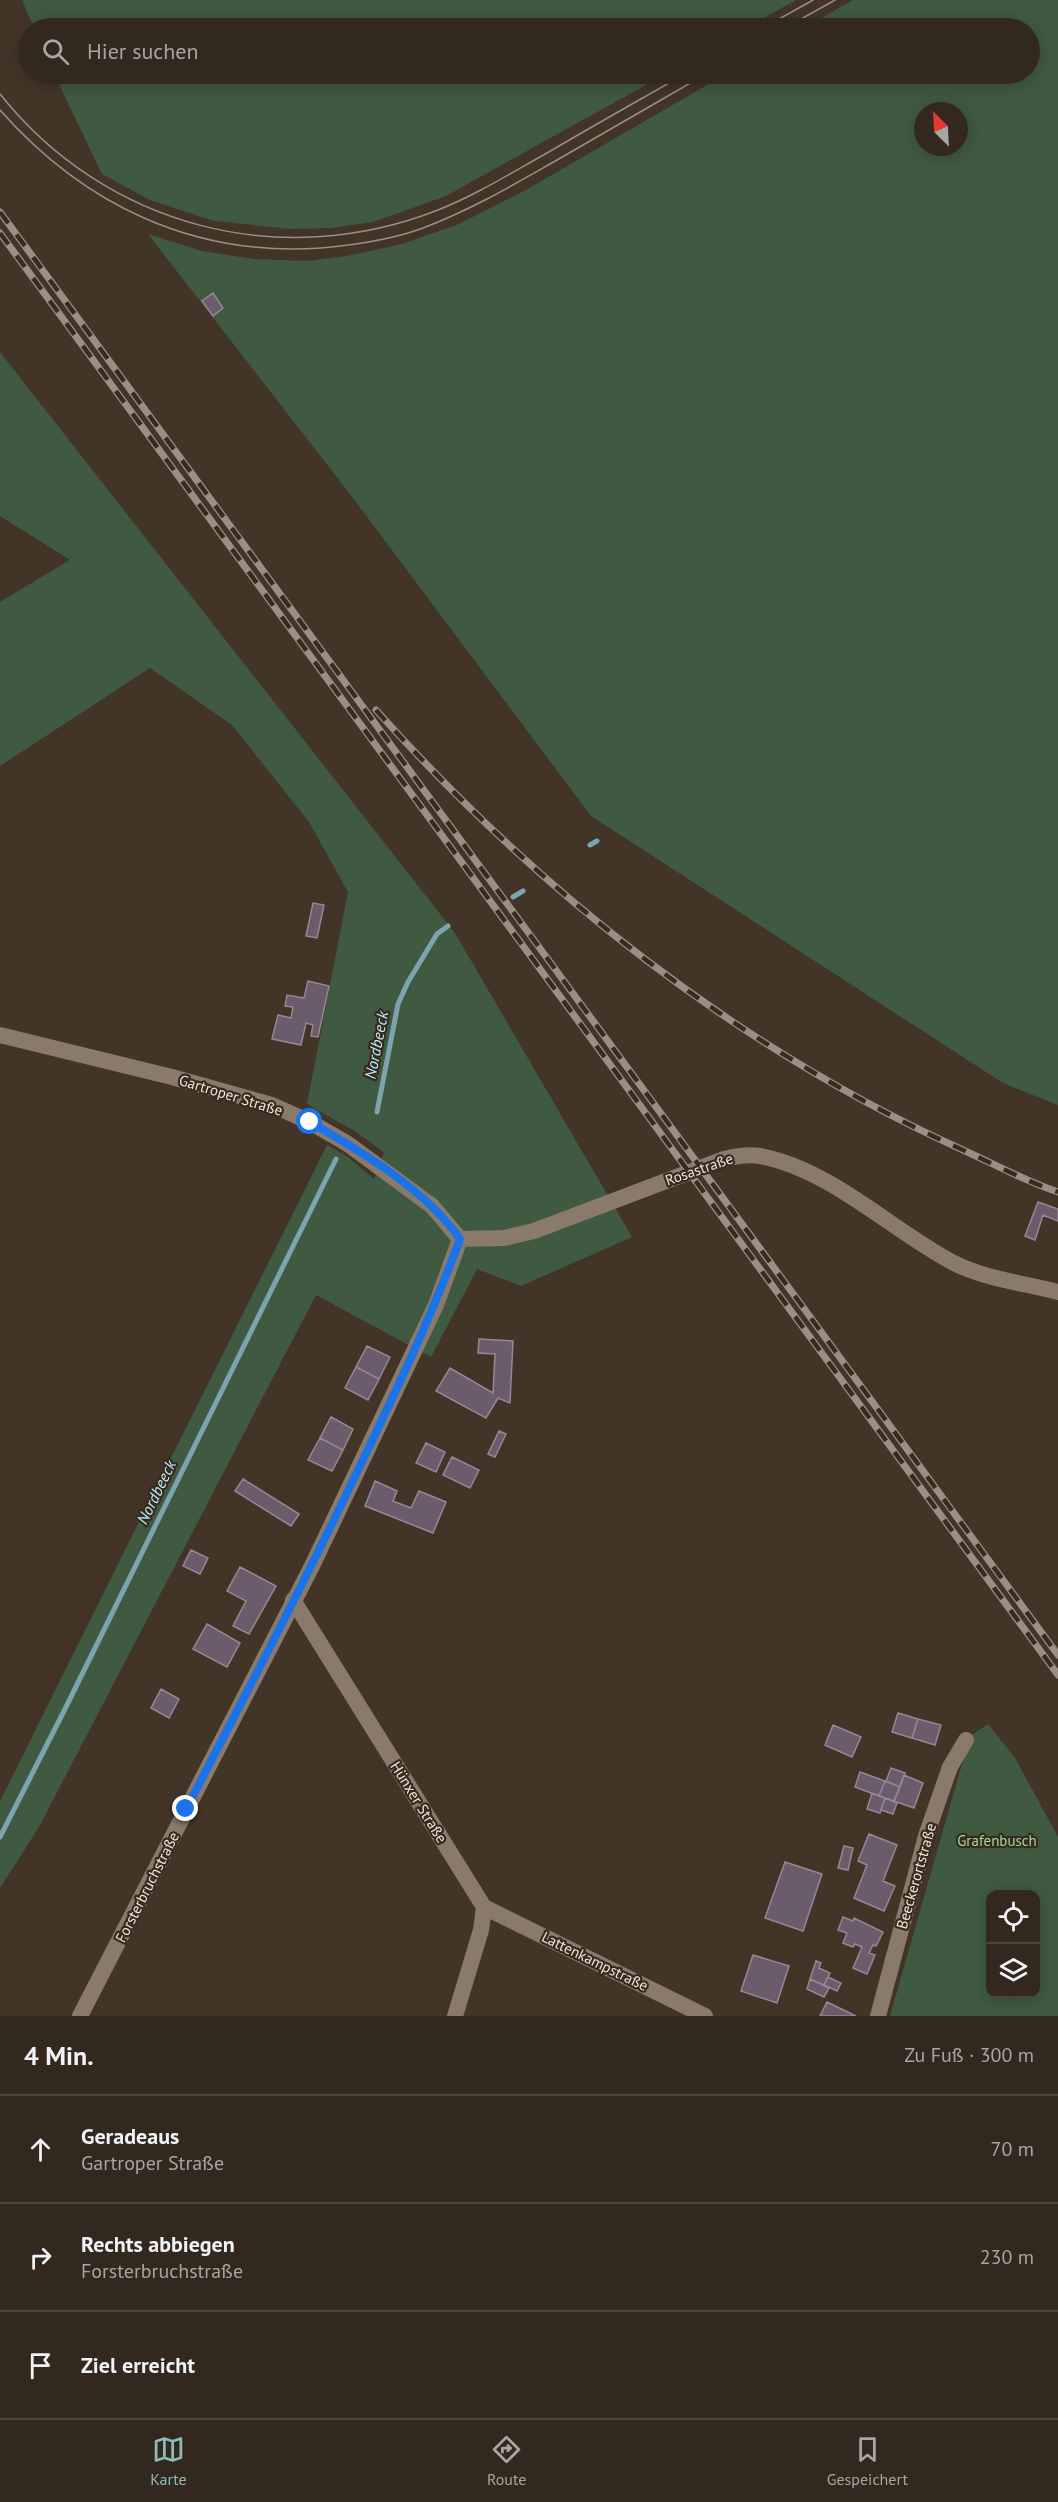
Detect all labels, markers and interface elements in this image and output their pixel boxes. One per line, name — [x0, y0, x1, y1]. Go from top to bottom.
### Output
search box — [18, 18, 1040, 84]
icon: search — [39, 35, 72, 68]
text: Hier suchen — [87, 37, 199, 65]
north arrow — [914, 102, 968, 156]
water label: Nordbeeck — [360, 1009, 393, 1081]
street label: Gartroper Straße — [177, 1070, 285, 1120]
route start — [296, 1108, 322, 1134]
street label: Rosastraße — [663, 1149, 735, 1189]
water label: Nordbeeck — [132, 1456, 180, 1527]
street label: Hünxer Straße — [386, 1758, 452, 1846]
route end — [172, 1795, 198, 1821]
street label: Beeckerortstraße — [892, 1821, 940, 1931]
street label: Forsterbruchstraße — [111, 1829, 183, 1945]
park label: Grafenbusch — [957, 1831, 1037, 1850]
map controls — [986, 1890, 1040, 1998]
button: locate — [986, 1890, 1040, 1944]
street label: Lattenkampstraße — [539, 1927, 651, 1995]
button: layers — [986, 1944, 1040, 1998]
text: 4 Min. — [24, 2039, 94, 2072]
text: Zu Fuß · 300 m — [904, 2042, 1034, 2068]
text: Geradeaus — [81, 2122, 179, 2150]
icon: ahead — [24, 2133, 57, 2166]
text: 70 m — [991, 2136, 1034, 2162]
text: Gartroper Straße — [81, 2150, 224, 2176]
text: Rechts abbiegen — [81, 2230, 235, 2258]
icon: right — [24, 2241, 57, 2274]
text: 230 m — [980, 2244, 1034, 2270]
text: Forsterbruchstraße — [81, 2258, 243, 2284]
icon: arrive — [24, 2349, 57, 2382]
text: Ziel erreicht — [81, 2351, 195, 2379]
tab: Karte — [150, 2433, 187, 2489]
tab: Route — [487, 2433, 526, 2489]
tab: Gespeichert — [827, 2433, 908, 2489]

